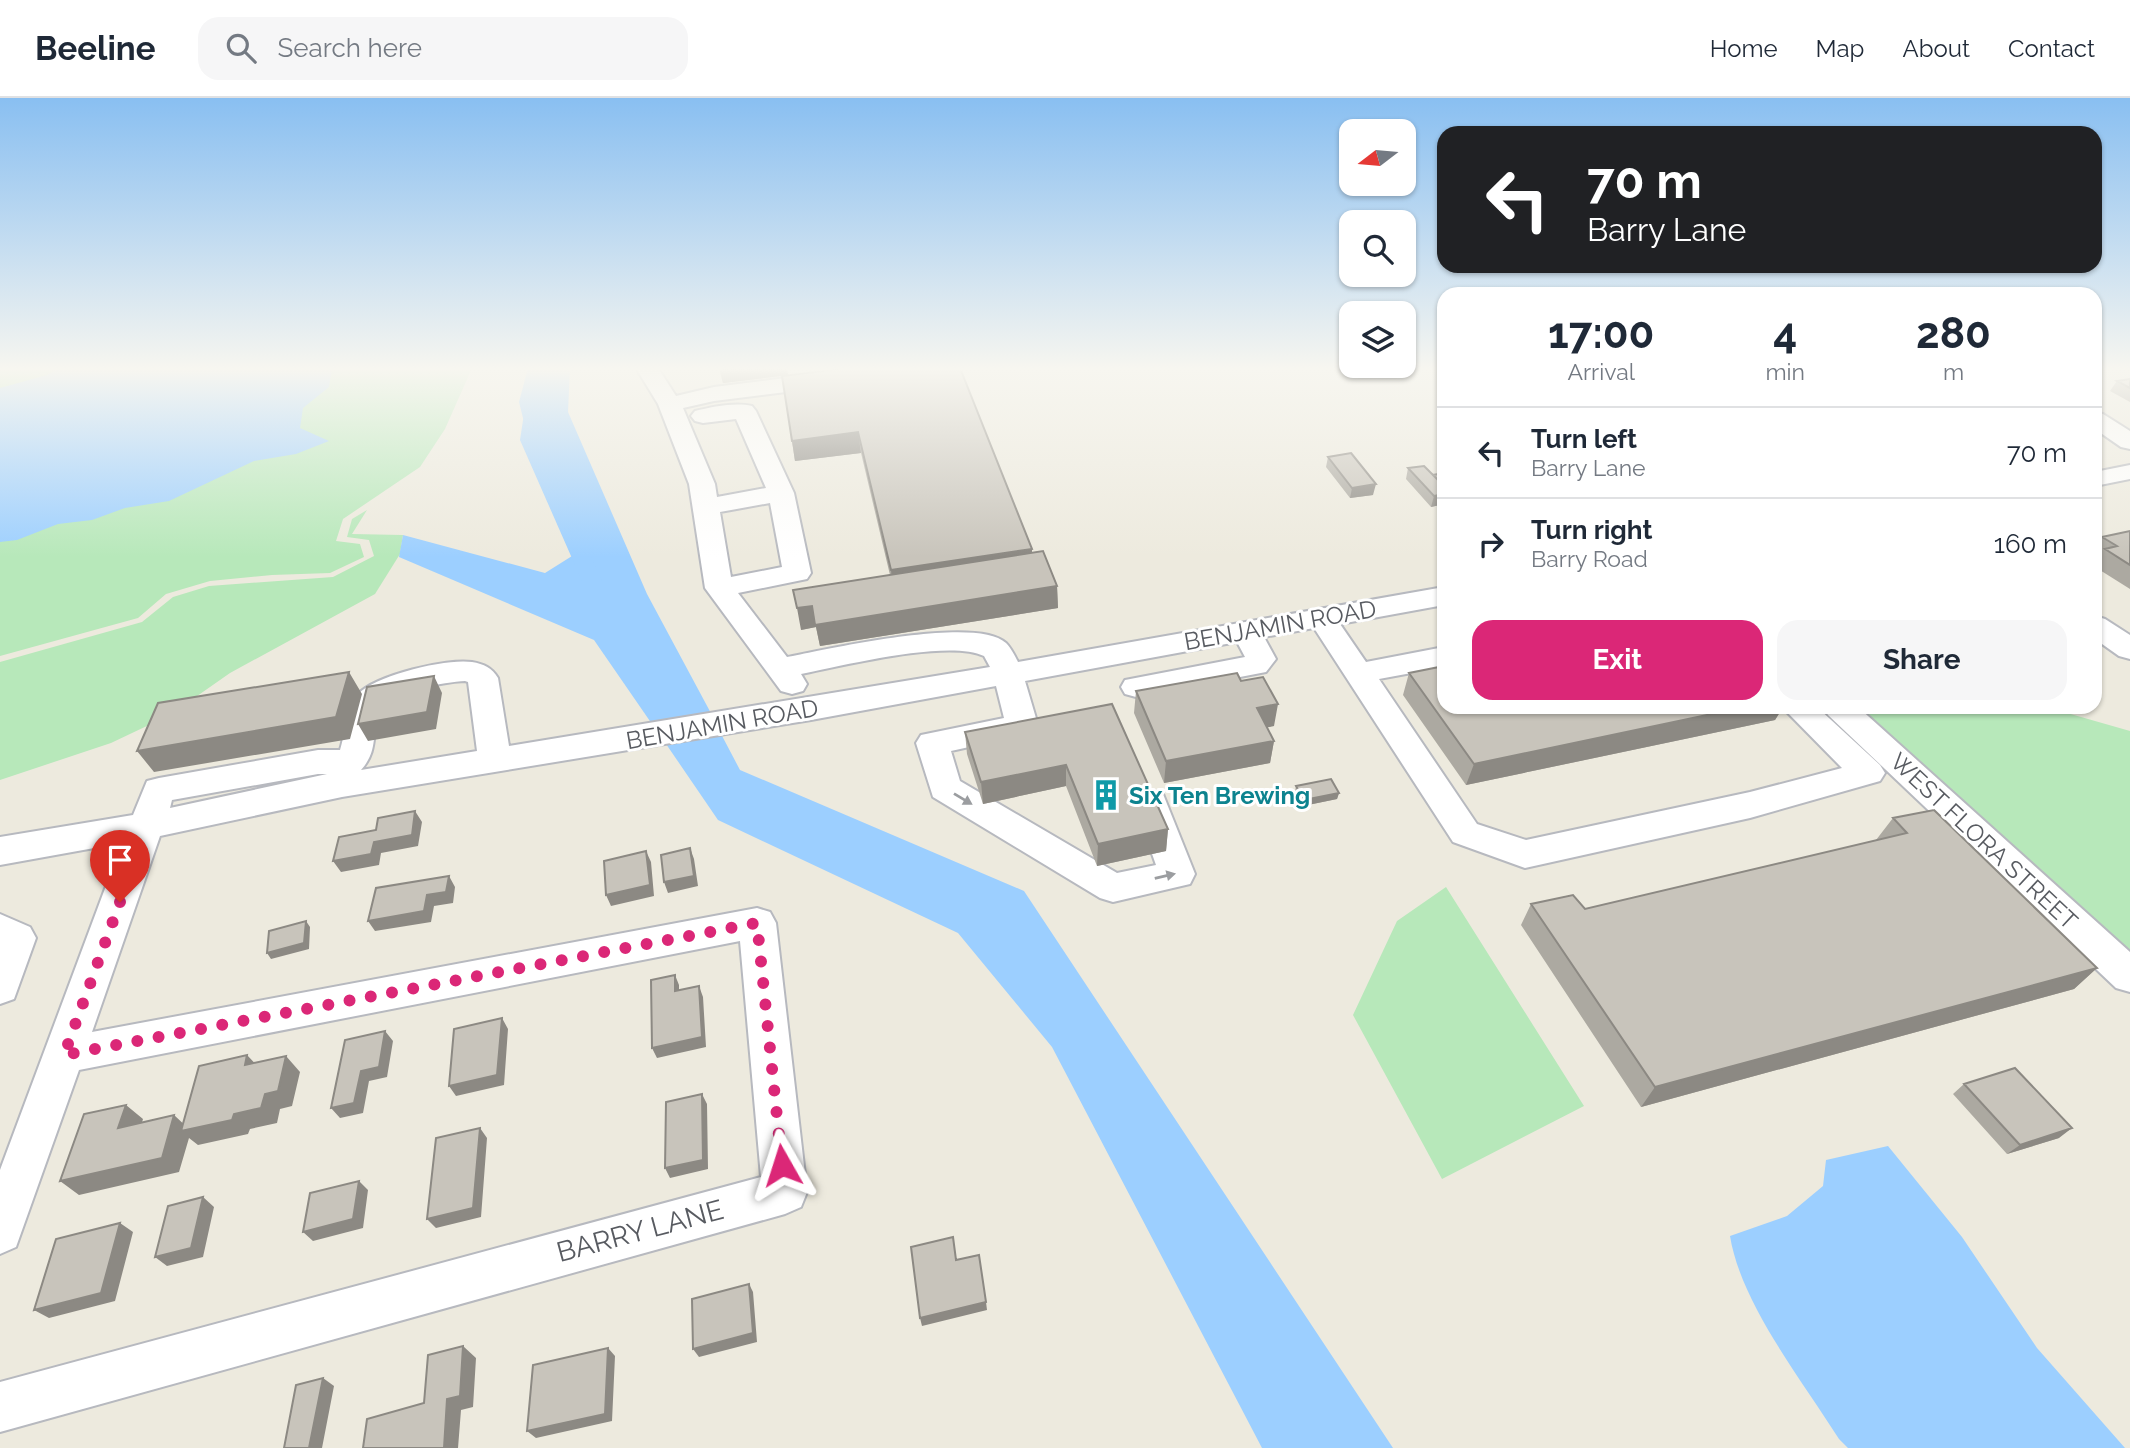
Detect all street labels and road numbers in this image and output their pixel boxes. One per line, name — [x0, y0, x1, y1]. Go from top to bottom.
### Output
street label: BENJAMIN ROAD — [1182, 594, 1378, 656]
street label: BENJAMIN ROAD — [624, 693, 820, 755]
street label: WEST FLORA STREET — [1884, 747, 2084, 936]
street label: BARRY LANE — [553, 1193, 727, 1269]

